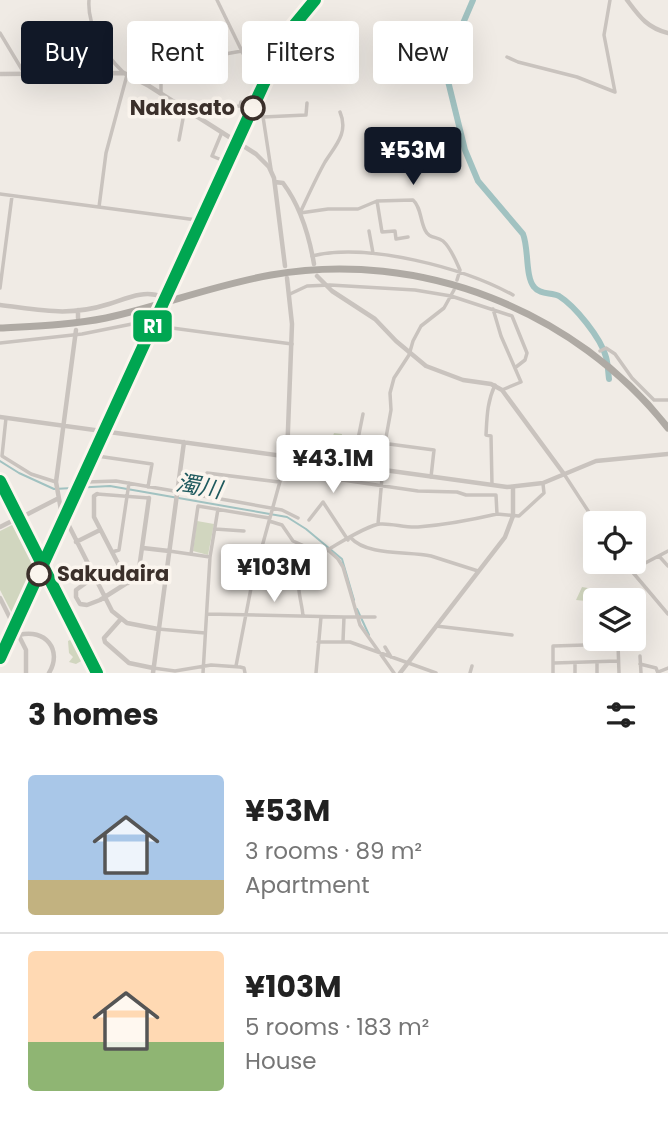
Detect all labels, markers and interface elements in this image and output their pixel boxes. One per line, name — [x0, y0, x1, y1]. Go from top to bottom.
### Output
chip: Buy — [21, 21, 113, 84]
chip: Rent — [127, 21, 228, 84]
chip: Filters — [242, 21, 359, 84]
chip: New — [373, 21, 473, 84]
place label: Nakasato — [130, 93, 235, 122]
marker: Nakasato — [241, 96, 265, 120]
pin: ¥53M — [372, 128, 454, 187]
text: ¥53M — [380, 134, 446, 166]
line badge: R1 — [132, 309, 173, 343]
text: R1 — [143, 313, 163, 340]
pin: ¥43.1M — [276, 435, 390, 495]
text: ¥43.1M — [292, 442, 374, 474]
water label: 濁川 — [174, 466, 227, 506]
map controls — [583, 511, 646, 651]
button: locate — [583, 511, 646, 574]
pin: ¥103M — [225, 544, 323, 604]
text: ¥103M — [237, 551, 311, 583]
place label: Sakudaira — [57, 559, 169, 588]
marker: Sakudaira — [27, 562, 51, 586]
button: layers — [583, 588, 646, 651]
text: 3 homes — [28, 693, 159, 736]
icon: filters — [602, 696, 640, 734]
text: ¥53M — [245, 789, 330, 832]
icon: home — [84, 803, 168, 887]
text: 3 rooms · 89 m² — [245, 835, 422, 867]
text: Apartment — [245, 869, 370, 901]
text: ¥103M — [245, 965, 342, 1008]
icon: home — [84, 979, 168, 1063]
text: 5 rooms · 183 m² — [245, 1011, 429, 1043]
text: House — [245, 1045, 317, 1077]

